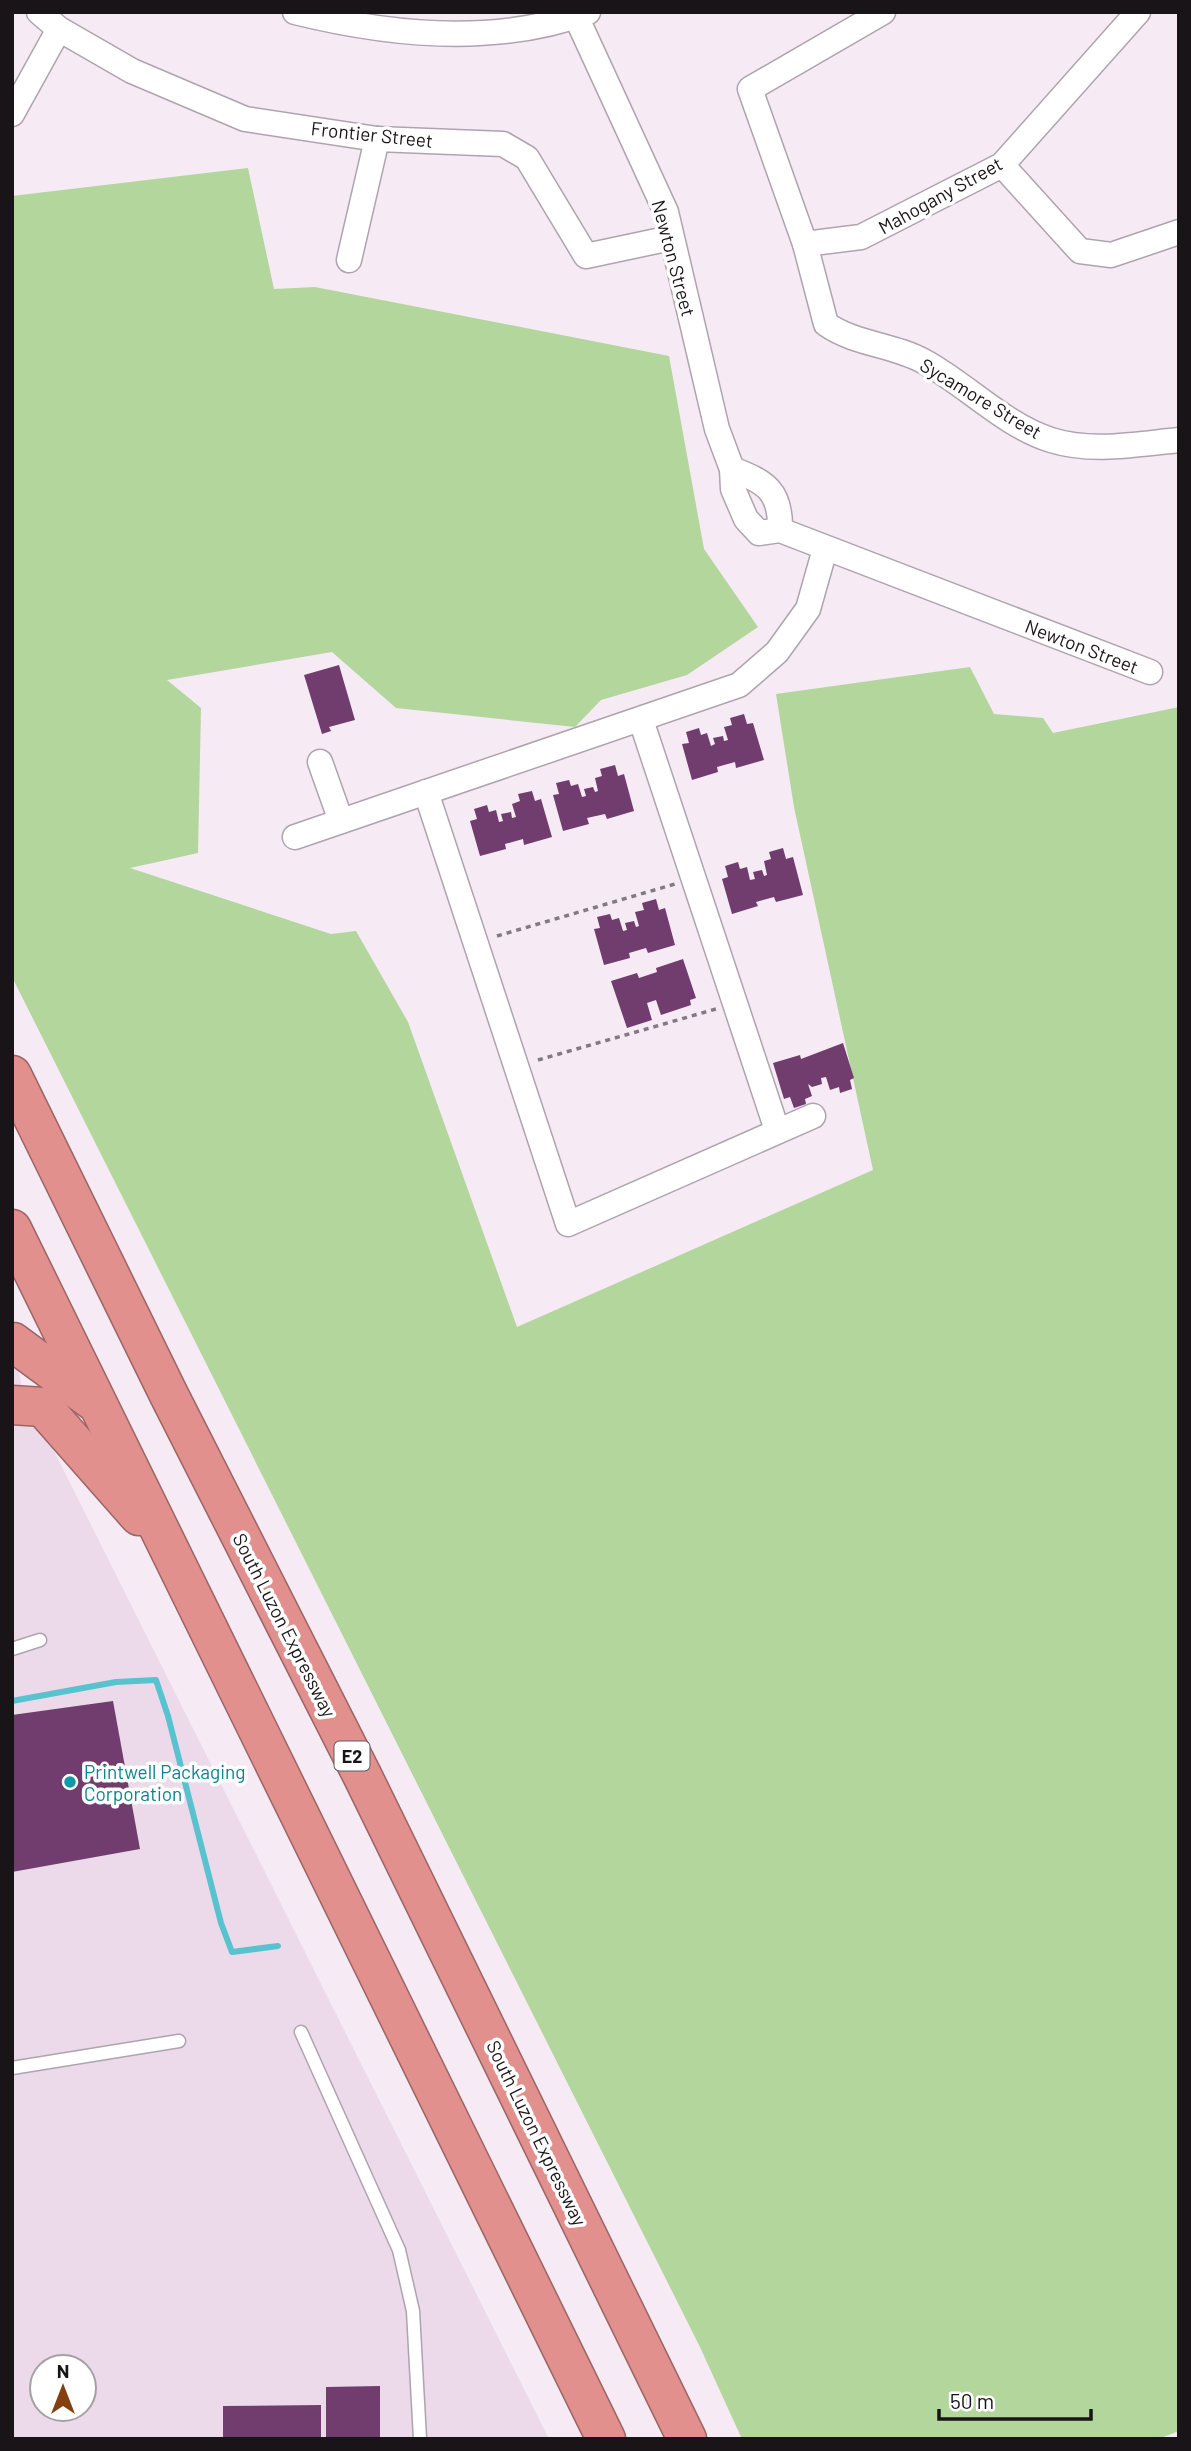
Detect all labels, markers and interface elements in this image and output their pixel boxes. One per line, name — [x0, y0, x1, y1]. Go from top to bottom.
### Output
street label: Frontier Street — [310, 116, 434, 152]
street label: Mahogany Street — [874, 151, 1006, 239]
street label: Newton Street — [647, 197, 701, 319]
street label: Sycamore Street — [916, 353, 1046, 443]
street label: Newton Street — [1022, 614, 1142, 678]
street label: South Luzon Expressway — [229, 1529, 342, 1721]
road number: E2 — [334, 1742, 370, 1770]
place label: Printwell Packaging Corporation — [84, 1760, 245, 1805]
marker: Printwell Packaging Corporation — [62, 1774, 78, 1790]
street label: South Luzon Expressway — [482, 2037, 592, 2230]
north arrow — [28, 2353, 98, 2423]
text: N — [57, 2359, 69, 2382]
scale bar — [939, 2378, 1091, 2422]
text: 50 m — [950, 2388, 994, 2413]

